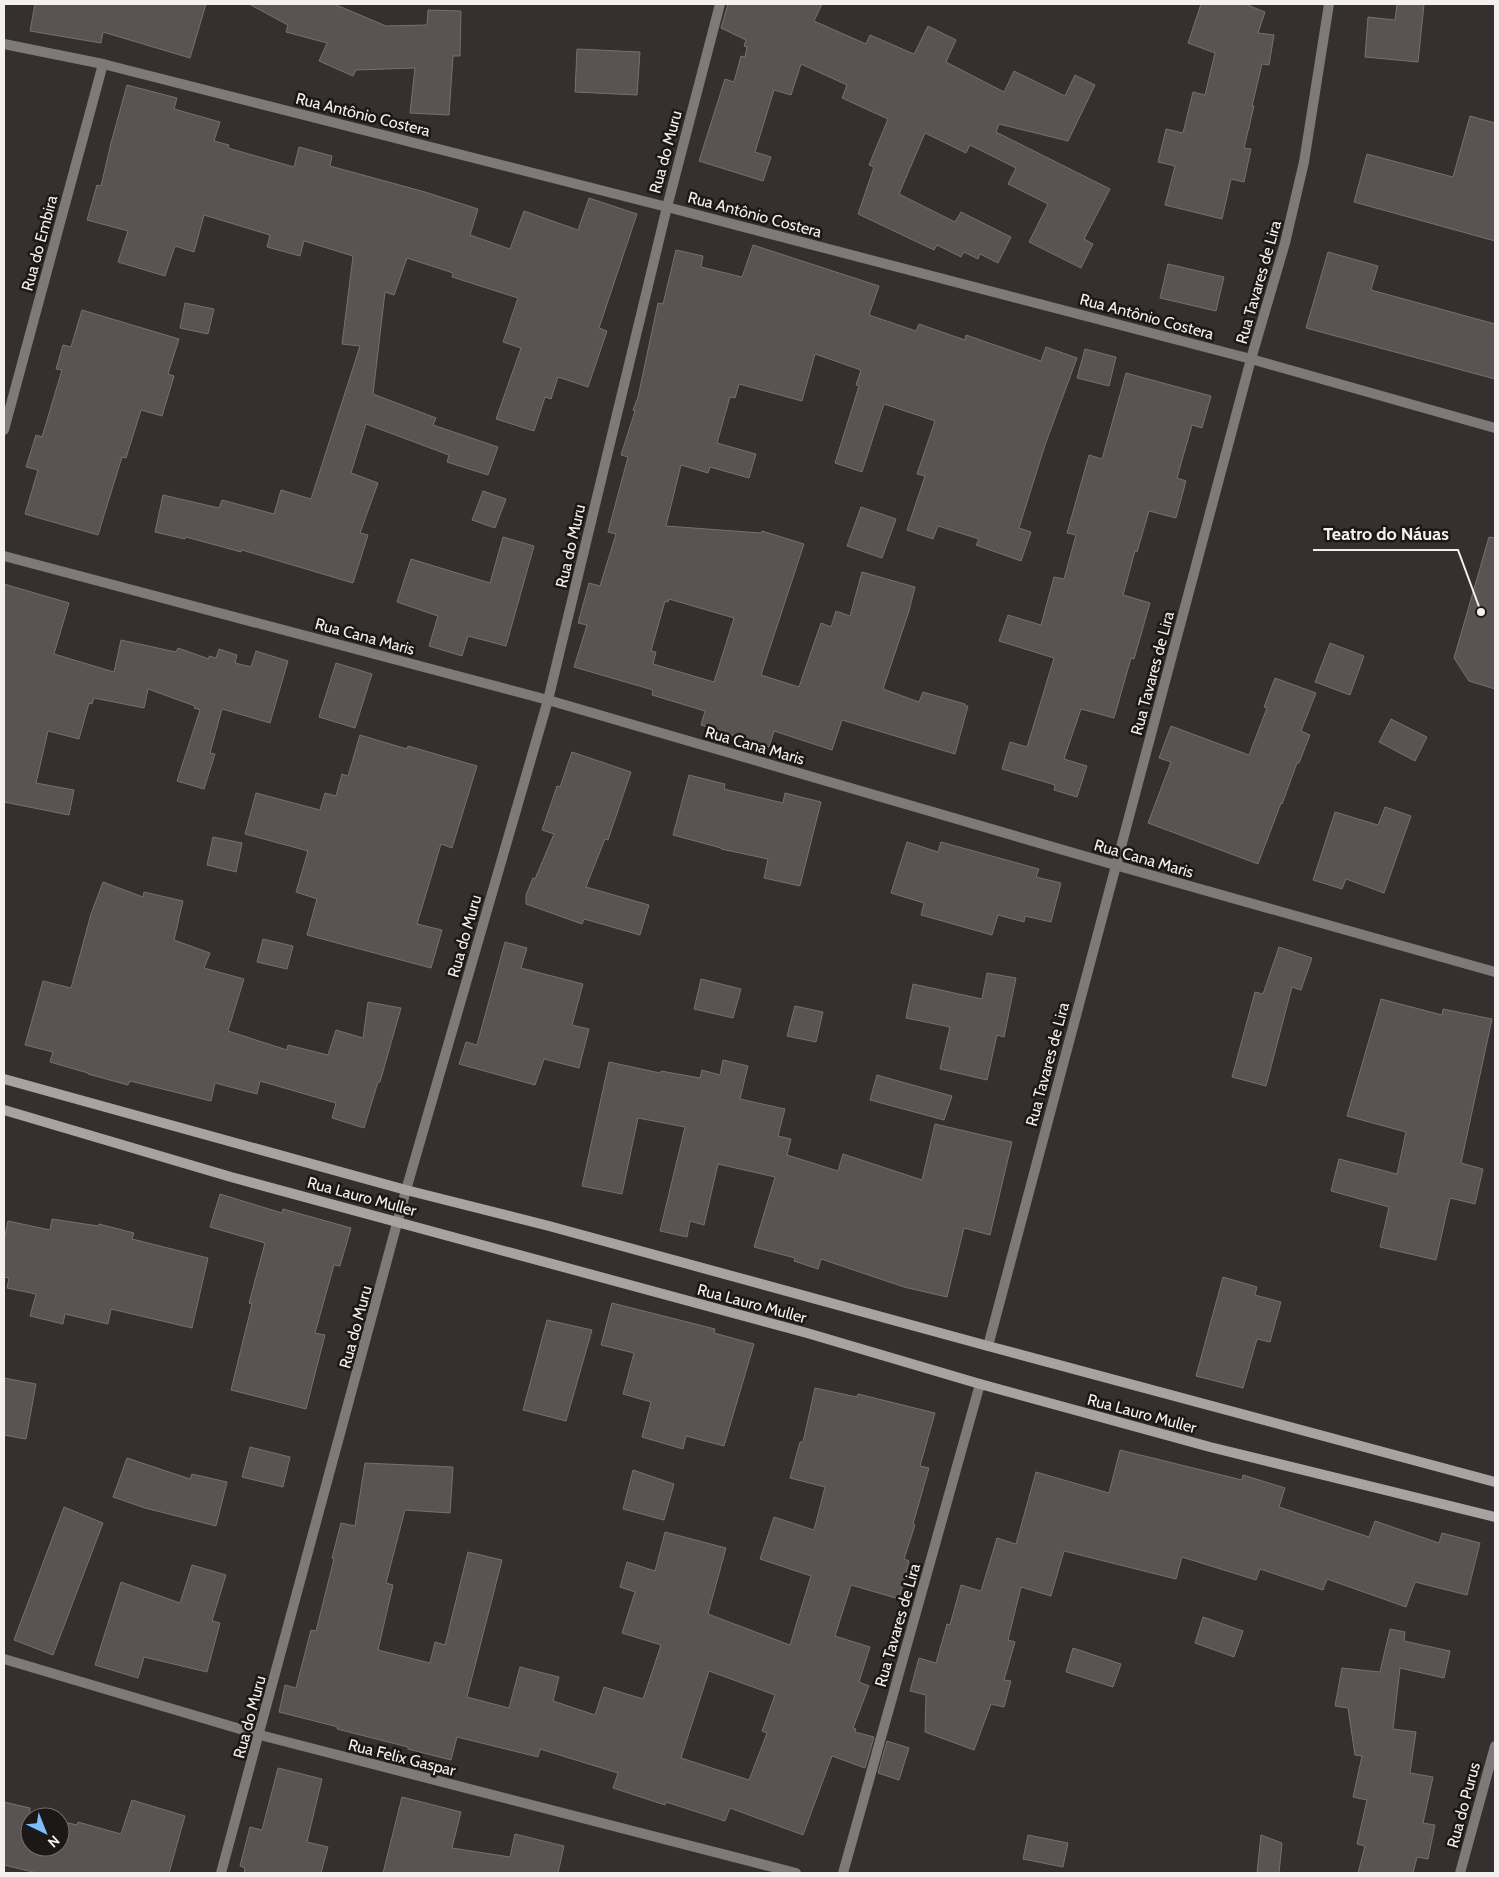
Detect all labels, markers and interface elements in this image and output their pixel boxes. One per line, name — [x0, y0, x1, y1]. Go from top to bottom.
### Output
street label: Rua Antônio Costera — [294, 89, 432, 140]
street label: Rua do Muru — [645, 109, 686, 196]
street label: Rua Antônio Costera — [686, 187, 824, 242]
street label: Rua do Embira — [18, 193, 61, 293]
street label: Rua Tavares de Lira — [1232, 218, 1285, 346]
street label: Rua Antônio Costera — [1078, 289, 1216, 344]
street label: Rua do Muru — [552, 503, 589, 590]
callout: Teatro do Náuas — [1313, 517, 1458, 550]
text: Teatro do Náuas — [1323, 523, 1449, 545]
street label: Rua Tavares de Lira — [1127, 609, 1178, 737]
street label: Rua Cana Maris — [313, 614, 417, 659]
street label: Rua Cana Maris — [703, 722, 807, 769]
street label: Rua Cana Maris — [1092, 835, 1196, 882]
street label: Rua do Muru — [444, 893, 485, 980]
street label: Rua Tavares de Lira — [1022, 1000, 1073, 1128]
street label: Rua Lauro Muller — [305, 1173, 419, 1220]
street label: Rua Lauro Muller — [695, 1280, 809, 1327]
street label: Rua do Muru — [335, 1284, 376, 1371]
street label: Rua Lauro Muller — [1085, 1390, 1199, 1437]
street label: Rua Tavares de Lira — [871, 1561, 924, 1689]
street label: Rua do Muru — [229, 1674, 270, 1761]
street label: Rua Felix Gaspar — [346, 1735, 458, 1780]
street label: Rua do Purus — [1443, 1760, 1484, 1850]
north arrow — [20, 1807, 70, 1857]
text: N — [44, 1832, 64, 1851]

